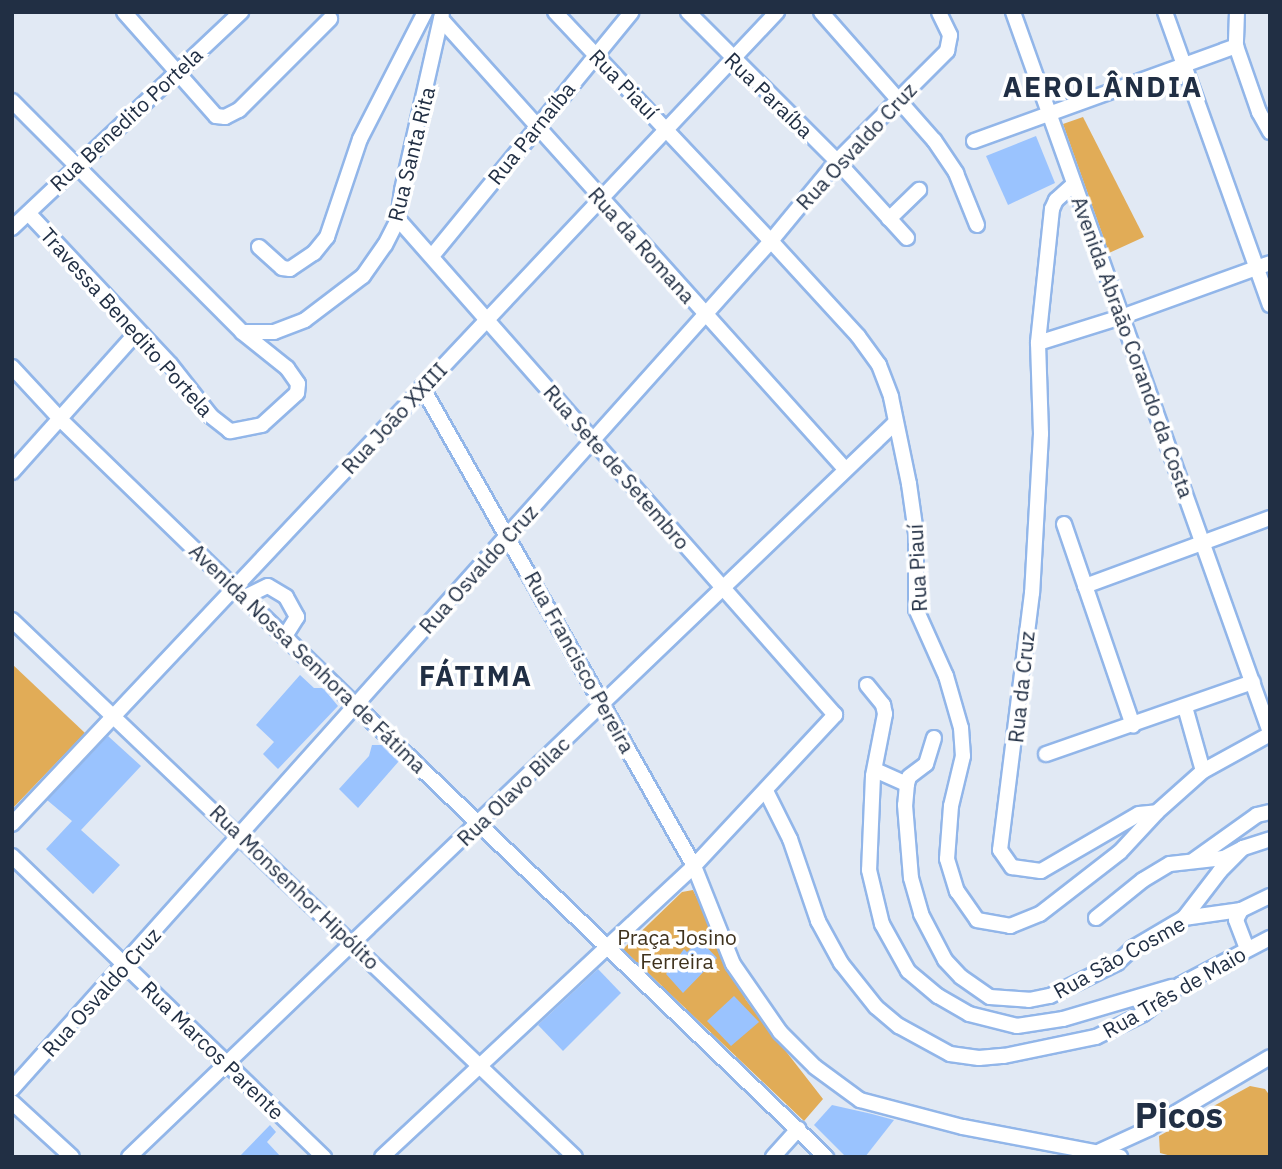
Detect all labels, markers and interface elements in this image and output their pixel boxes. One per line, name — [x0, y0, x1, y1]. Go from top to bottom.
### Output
street label: Rua Benedito Portela — [45, 42, 207, 196]
street label: Rua Piauí — [584, 44, 664, 124]
street label: Rua Paraíba — [720, 47, 818, 143]
district label: AEROLÂNDIA — [1004, 70, 1202, 104]
street label: Rua Parnaíba — [482, 77, 580, 189]
street label: Rua Osvaldo Cruz — [791, 77, 921, 215]
street label: Rua Santa Rita — [382, 84, 440, 224]
street label: Rua da Romana — [583, 182, 701, 308]
street label: Avenida Abraão Corando da Costa — [1067, 193, 1199, 501]
street label: Travessa Benedito Portela — [35, 222, 219, 422]
street label: Rua João XXIII — [336, 357, 452, 479]
street label: Rua Sete de Setembro — [539, 379, 695, 555]
street label: Rua Osvaldo Cruz — [414, 499, 542, 639]
street label: Rua Piauí — [902, 523, 932, 613]
street label: Avenida Nossa Senhora de Fátima — [184, 538, 432, 778]
street label: Rua Francisco Pereira — [520, 567, 640, 757]
street label: Rua da Cruz — [1003, 630, 1039, 744]
district label: FÁTIMA — [420, 659, 532, 693]
street label: Rua Olavo Bilac — [452, 731, 574, 851]
street label: Rua Monsenhor Hipólito — [205, 799, 385, 975]
street label: Rua São Cosme — [1049, 910, 1189, 1004]
street label: Rua Osvaldo Cruz — [37, 922, 165, 1062]
park label: Praça Josino Ferreira — [617, 924, 737, 974]
street label: Rua Três de Maio — [1098, 941, 1250, 1043]
street label: Rua Marcos Parente — [136, 976, 290, 1124]
district label: Picos — [1135, 1094, 1223, 1136]

